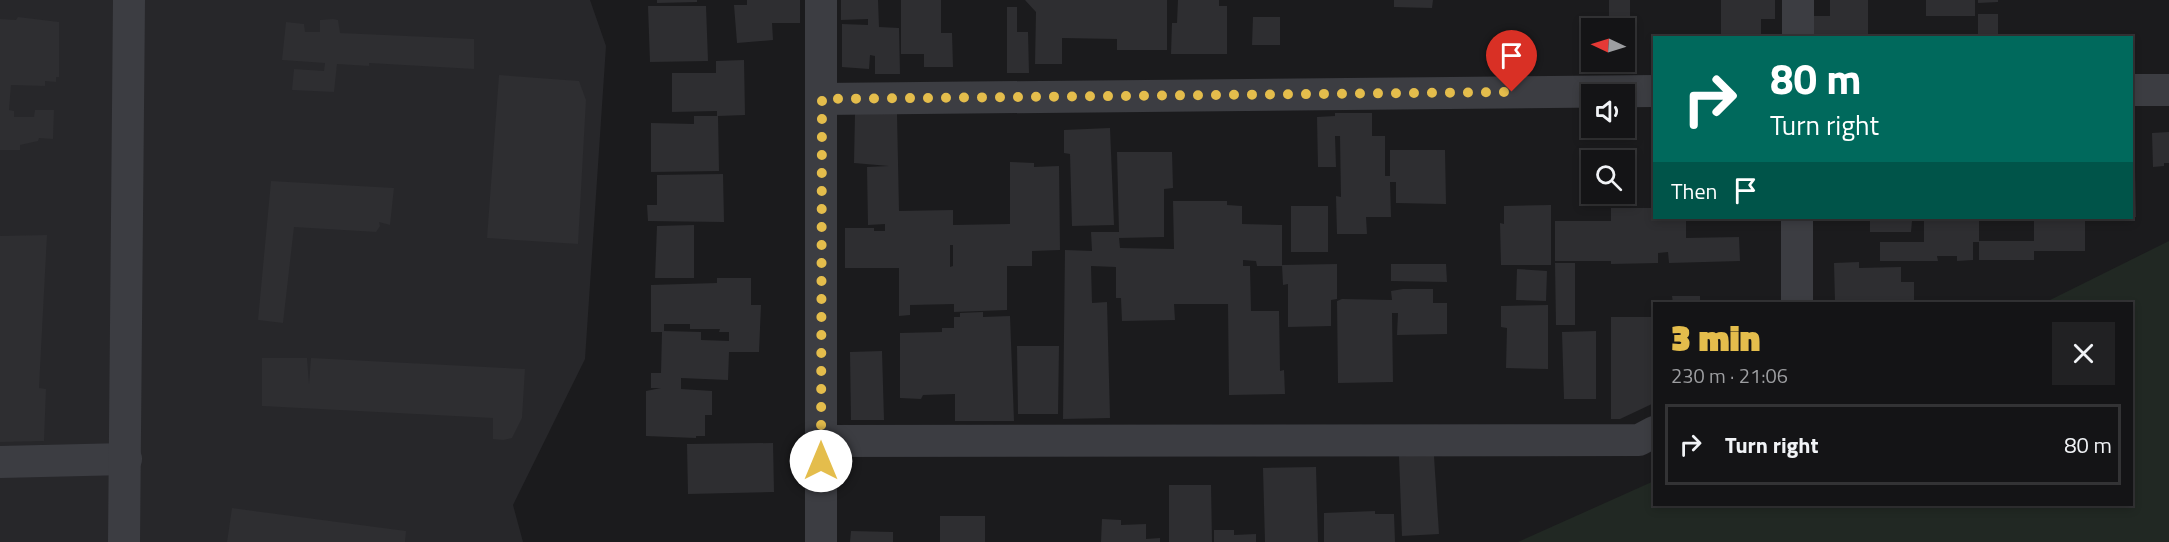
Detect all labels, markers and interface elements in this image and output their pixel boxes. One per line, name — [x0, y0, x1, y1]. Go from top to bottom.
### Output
north arrow — [1581, 18, 1635, 72]
map controls — [1581, 18, 1635, 204]
pin — [1486, 30, 1537, 92]
icon: arrive — [1495, 39, 1528, 72]
text: 80 m — [1770, 46, 1862, 110]
icon: right — [1671, 60, 1749, 138]
button: sound — [1581, 84, 1635, 138]
text: Turn right — [1770, 104, 1879, 145]
button: search — [1581, 150, 1635, 204]
text: Then — [1671, 174, 1717, 208]
icon: arrive — [1729, 174, 1762, 207]
text: 3 min — [1671, 310, 1760, 365]
button: close — [2052, 322, 2115, 385]
text: 230 m · 21:06 — [1671, 360, 1788, 391]
icon: right — [1674, 428, 1707, 461]
text: Turn right — [1725, 428, 1819, 462]
text: 80 m — [2064, 428, 2112, 462]
position arrow — [789, 429, 853, 493]

